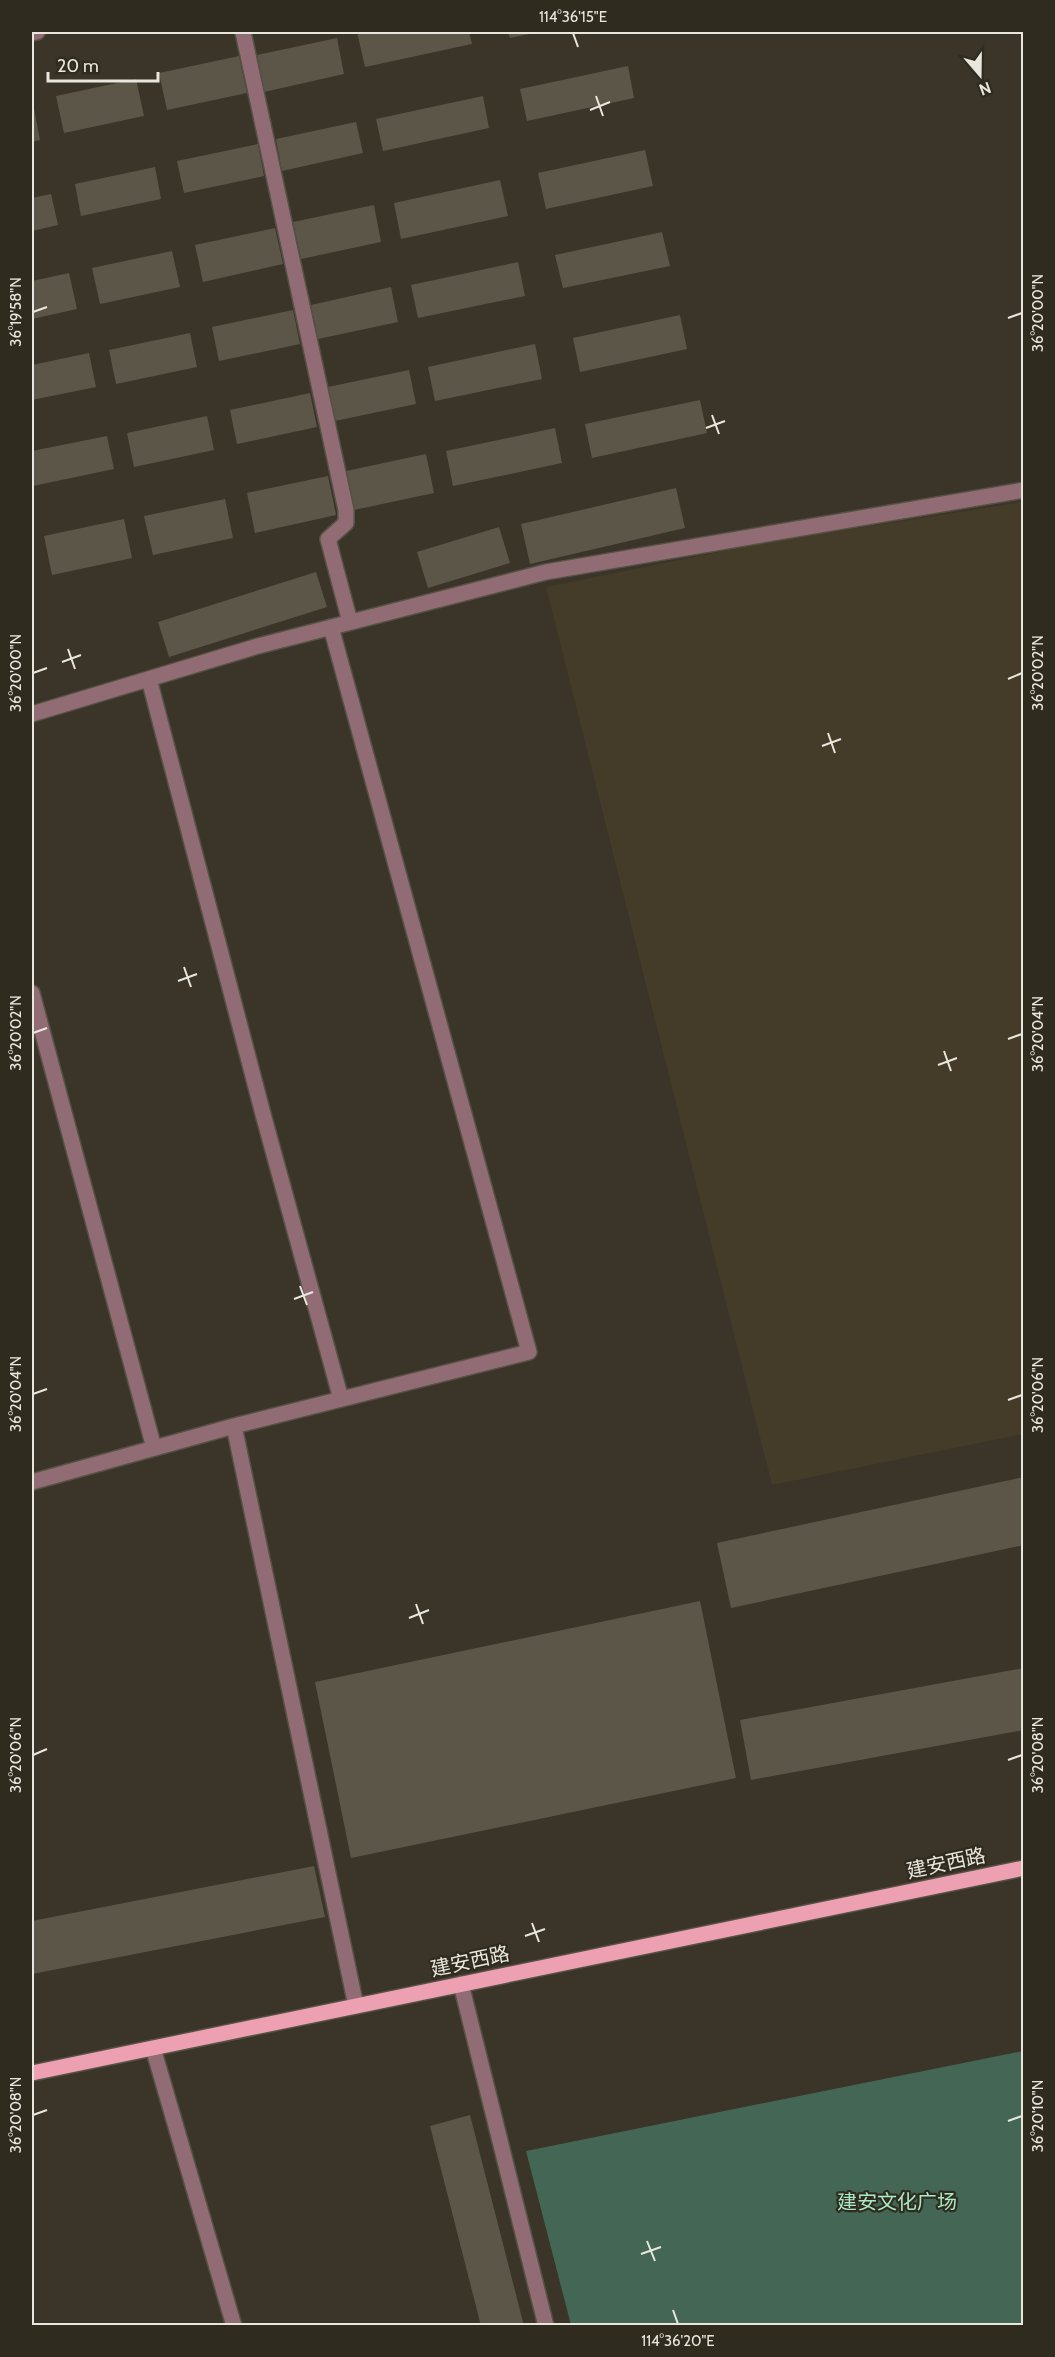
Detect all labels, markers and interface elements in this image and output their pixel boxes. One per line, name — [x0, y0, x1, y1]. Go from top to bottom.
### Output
text: 114°36'15"E — [539, 8, 607, 26]
scale bar — [48, 45, 158, 83]
north arrow — [950, 45, 1010, 105]
text: 20 m — [57, 55, 99, 77]
text: N — [976, 78, 994, 99]
text: 36°20'00"N — [1029, 274, 1047, 352]
text: 36°19'58"N — [7, 277, 25, 347]
text: 36°20'00"N — [7, 634, 25, 712]
text: 36°20'02"N — [1029, 635, 1047, 711]
text: 36°20'02"N — [7, 995, 25, 1071]
text: 36°20'04"N — [1029, 996, 1047, 1072]
text: 36°20'04"N — [7, 1356, 25, 1432]
text: 36°20'06"N — [1029, 1357, 1047, 1433]
text: 36°20'06"N — [7, 1717, 25, 1793]
text: 36°20'08"N — [1029, 1717, 1047, 1793]
street label: 建安西路 — [904, 1843, 988, 1883]
street label: 建安西路 — [428, 1941, 512, 1981]
text: 36°20'08"N — [7, 2077, 25, 2153]
text: 36°20'10"N — [1029, 2080, 1047, 2152]
park label: 建安文化广场 — [837, 2190, 957, 2214]
text: 114°36'20"E — [641, 2332, 715, 2350]

